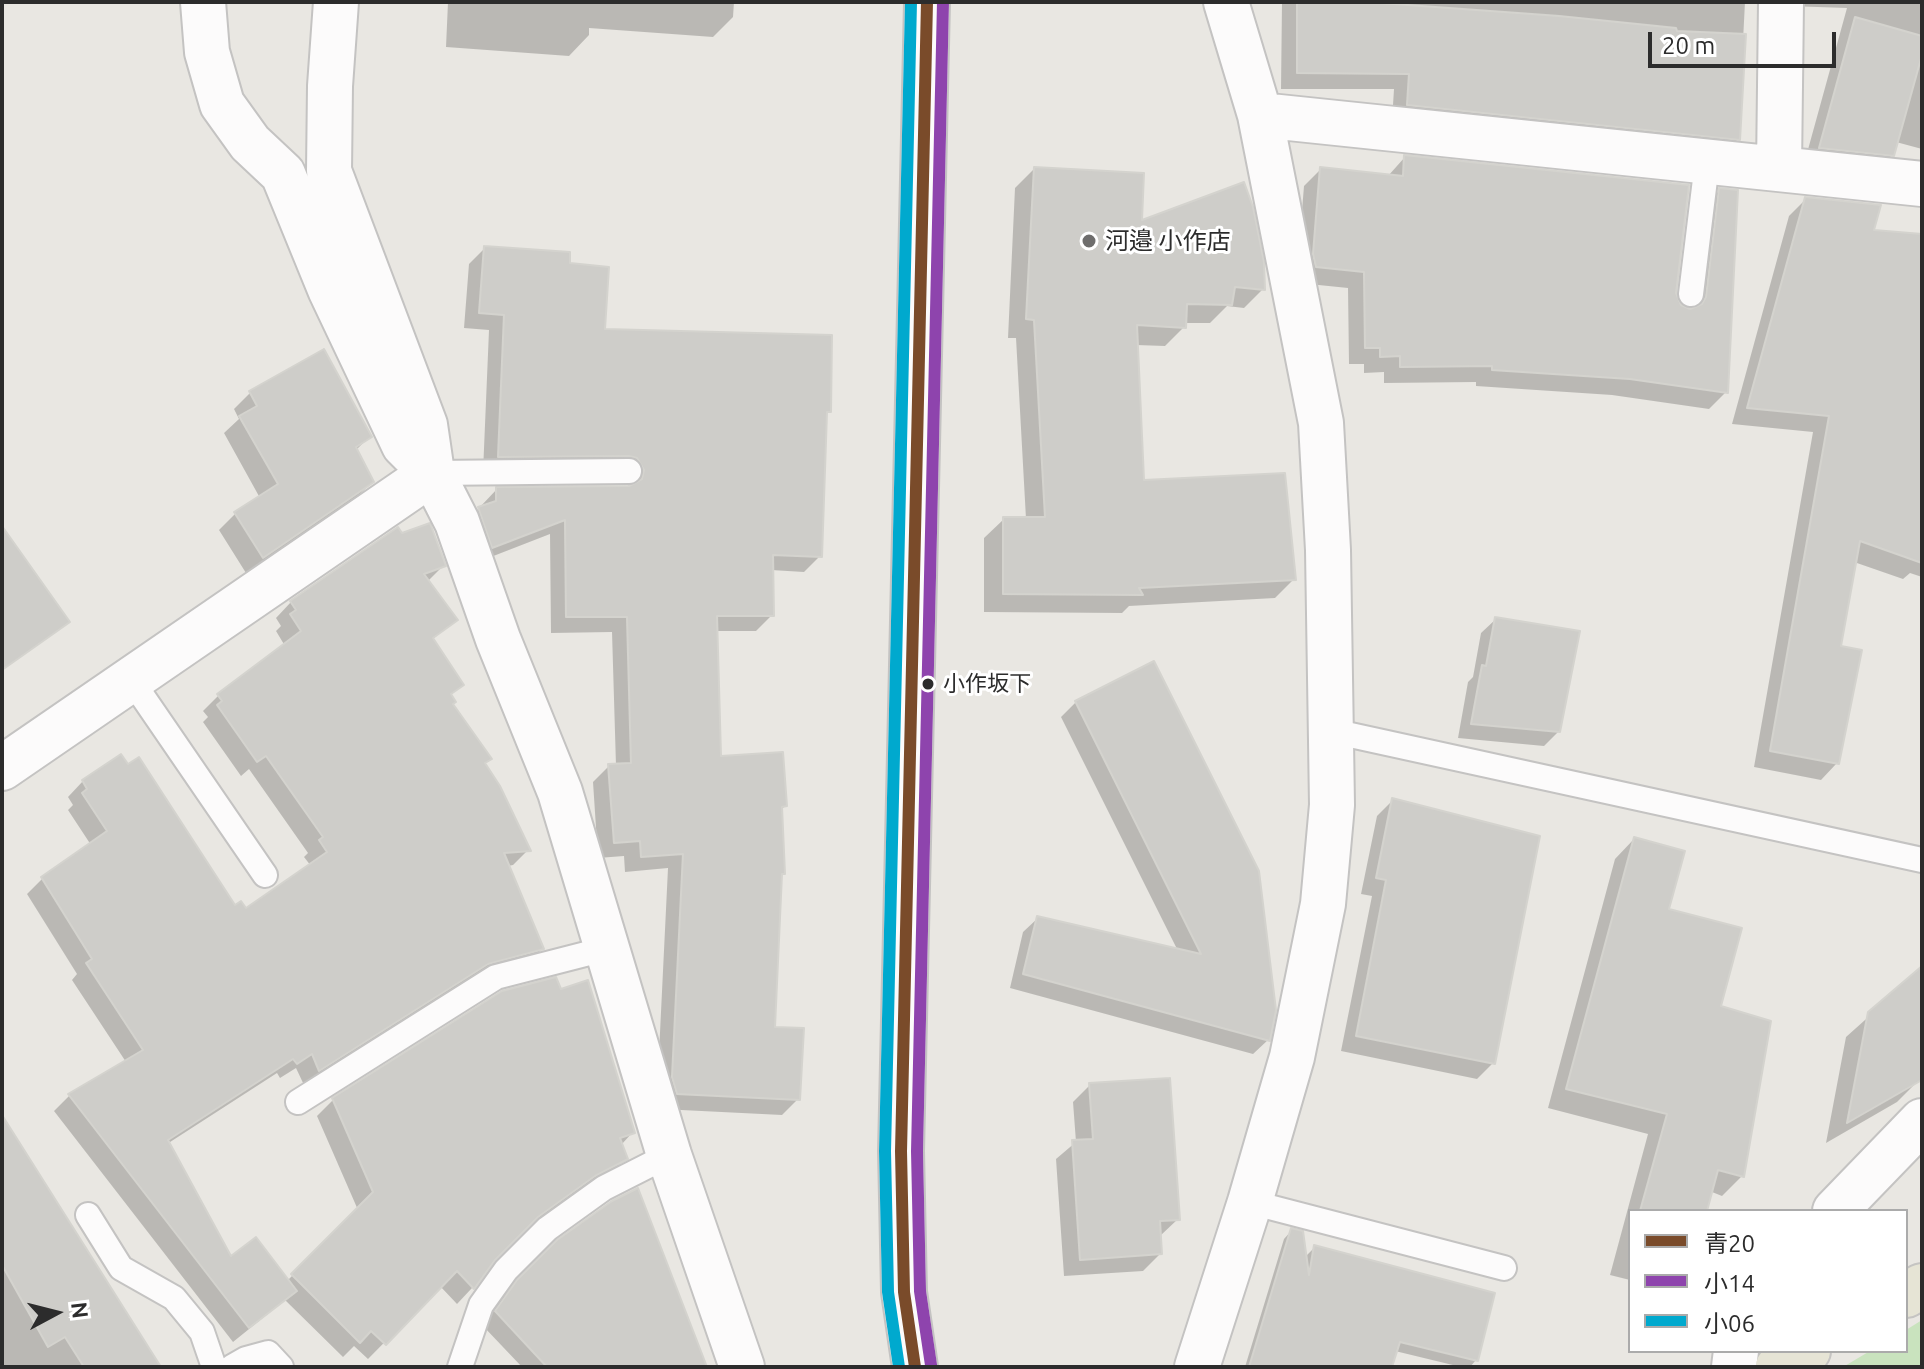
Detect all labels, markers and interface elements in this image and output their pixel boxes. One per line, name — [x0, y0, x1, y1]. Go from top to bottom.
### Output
scale bar — [1652, 16, 1840, 66]
text: 20 m — [1662, 32, 1715, 59]
place label: 河邉 小作店 — [1105, 227, 1230, 255]
marker: 河邉 小作店 — [1080, 232, 1098, 250]
place label: 小作坂下 — [943, 671, 1031, 697]
marker: 小作坂下 — [920, 676, 936, 692]
legend — [1628, 1209, 1908, 1353]
text: 青20 — [1704, 1230, 1755, 1257]
text: 小14 — [1704, 1270, 1755, 1297]
north arrow — [16, 1273, 96, 1353]
text: N — [67, 1300, 94, 1320]
text: 小06 — [1704, 1310, 1755, 1337]

